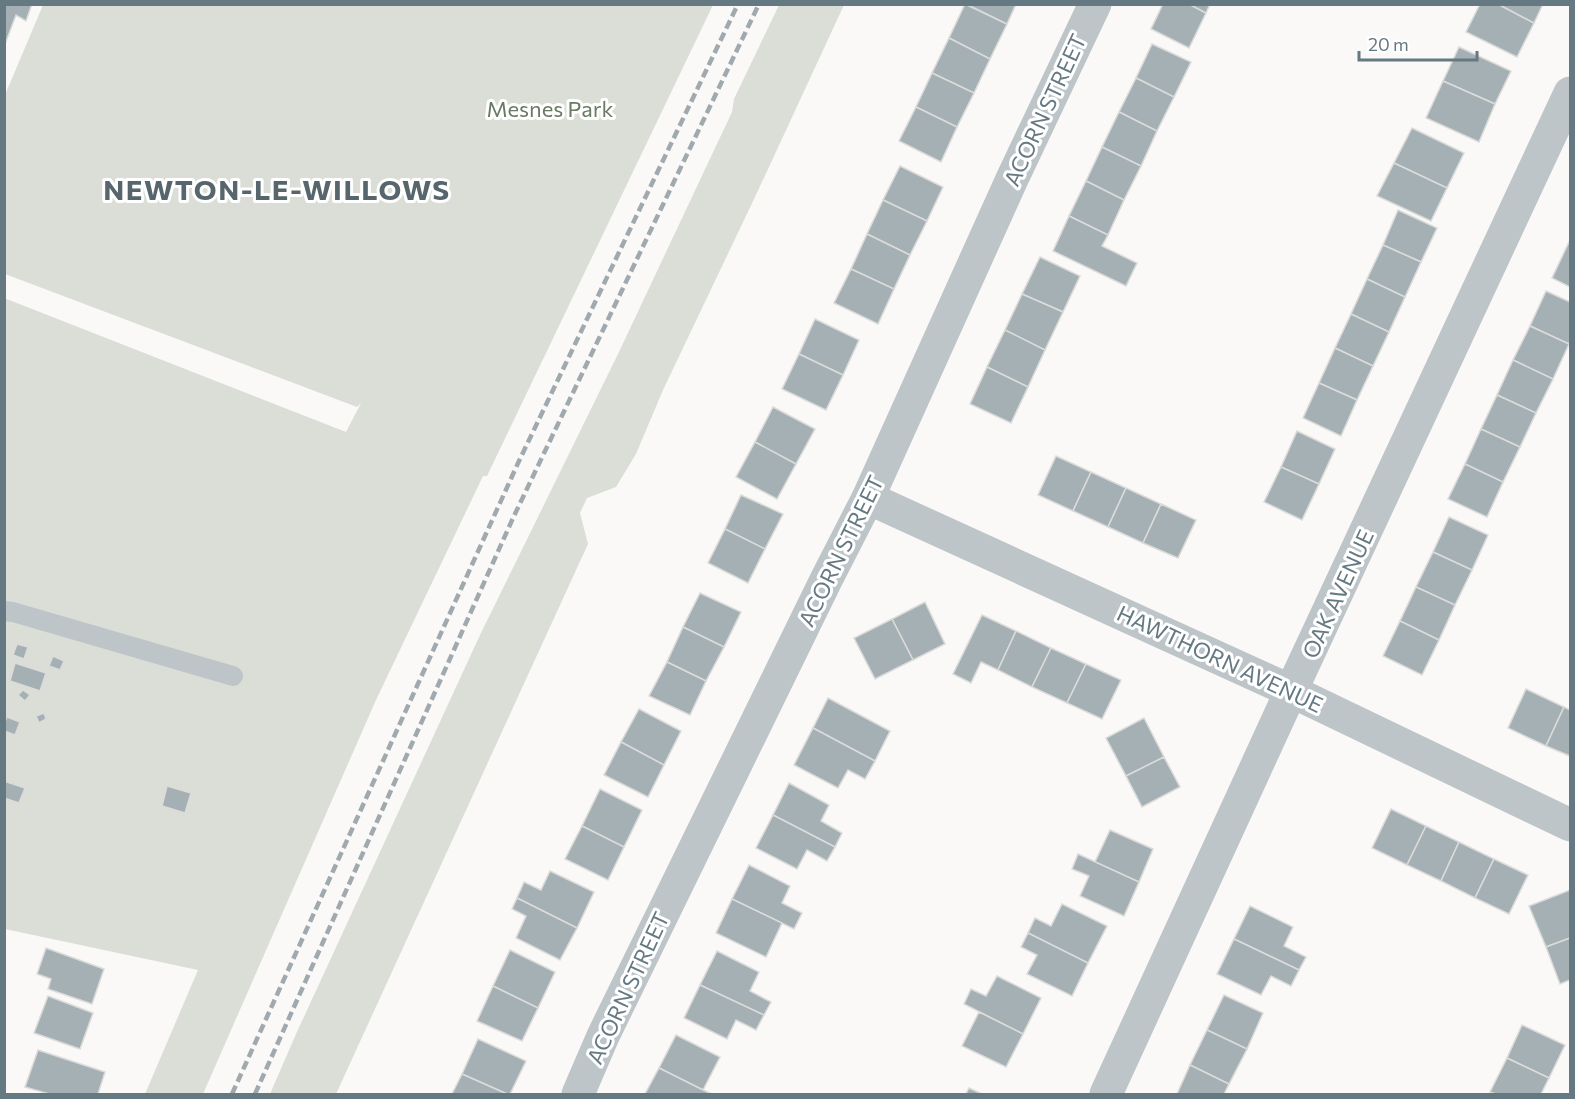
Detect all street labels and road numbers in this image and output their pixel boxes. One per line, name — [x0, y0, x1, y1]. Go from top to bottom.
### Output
street label: ACORN STREET — [997, 29, 1092, 190]
street label: ACORN STREET — [792, 471, 889, 631]
street label: OAK AVENUE — [1296, 525, 1379, 662]
street label: HAWTHORN AVENUE — [1113, 599, 1327, 718]
street label: ACORN STREET — [580, 907, 675, 1068]

